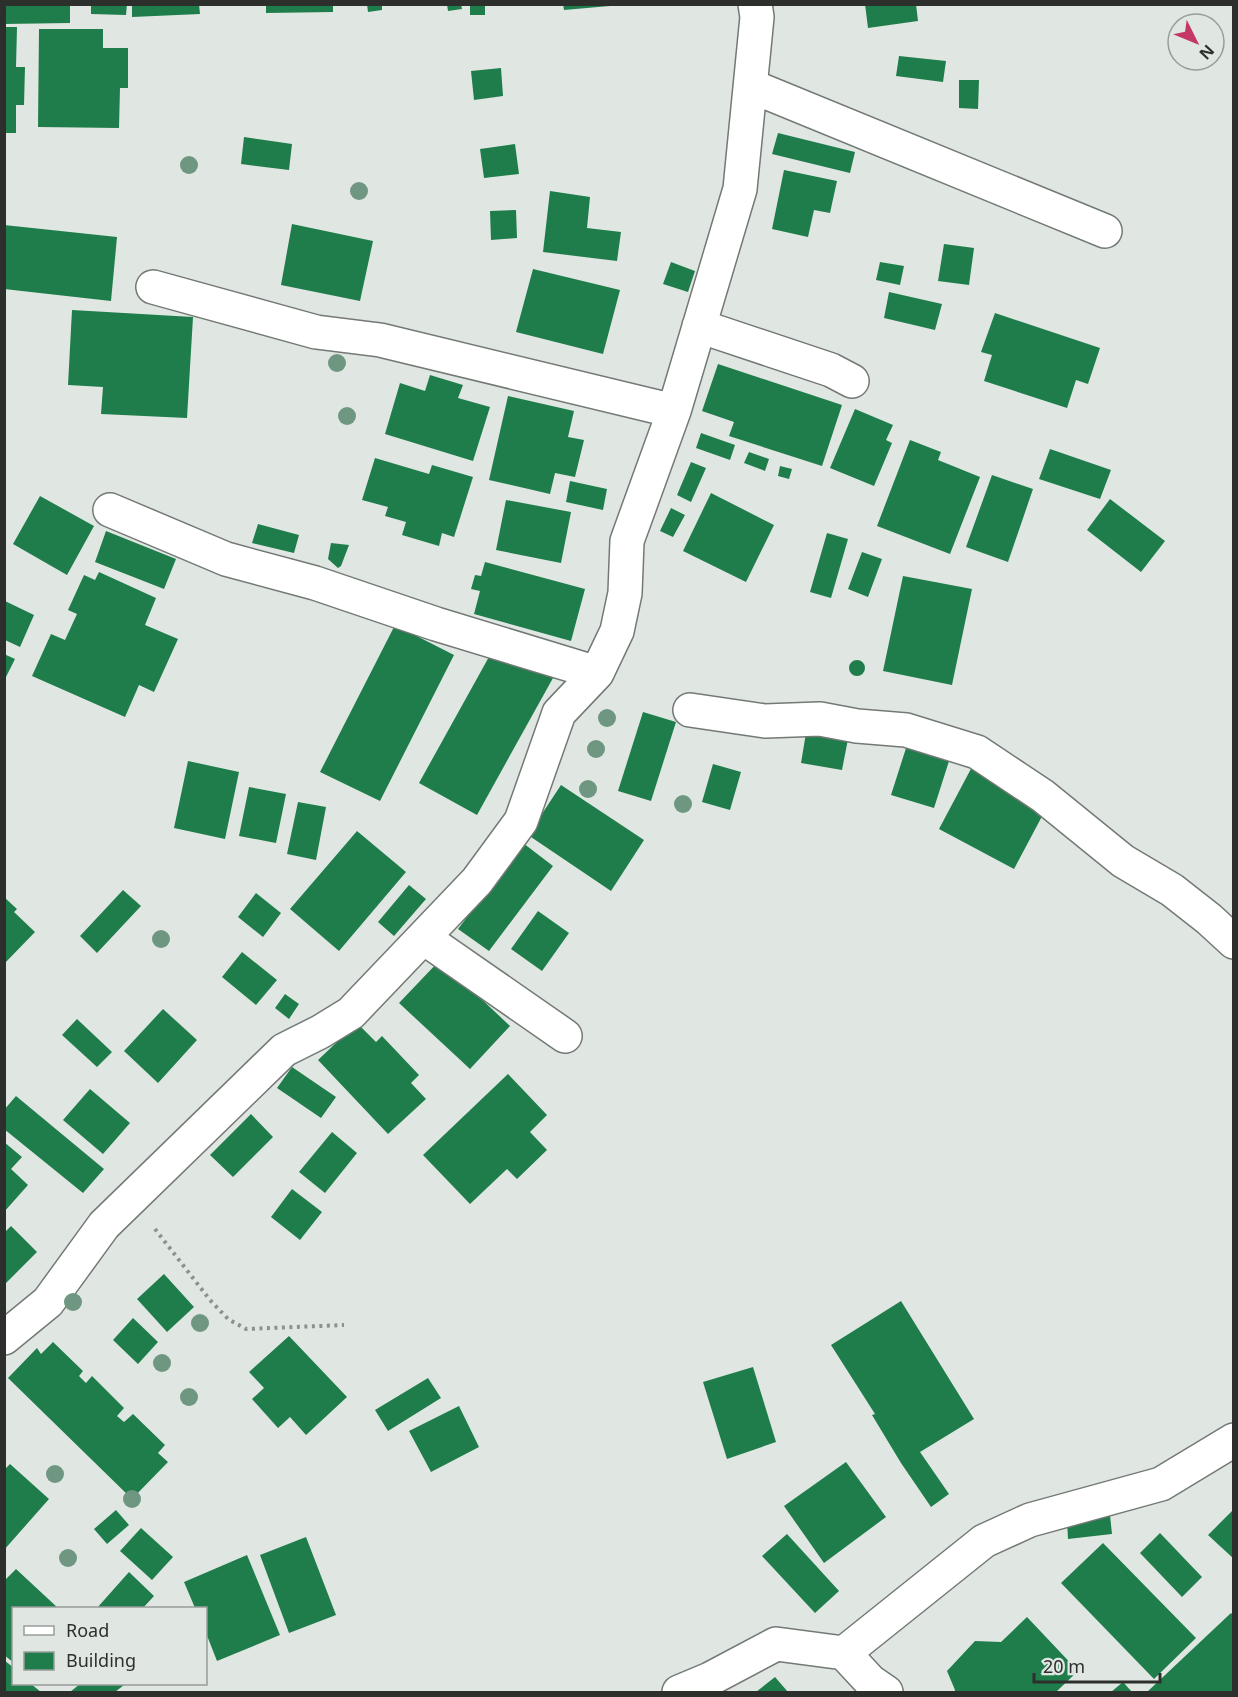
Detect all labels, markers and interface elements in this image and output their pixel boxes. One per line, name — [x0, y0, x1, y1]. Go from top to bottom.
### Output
north arrow — [1166, 12, 1226, 72]
text: N — [1194, 40, 1219, 64]
legend — [12, 1607, 207, 1685]
text: Road — [66, 1618, 109, 1642]
scale bar — [1034, 1646, 1160, 1684]
text: Building — [66, 1648, 136, 1672]
text: 20 m — [1043, 1654, 1085, 1678]

